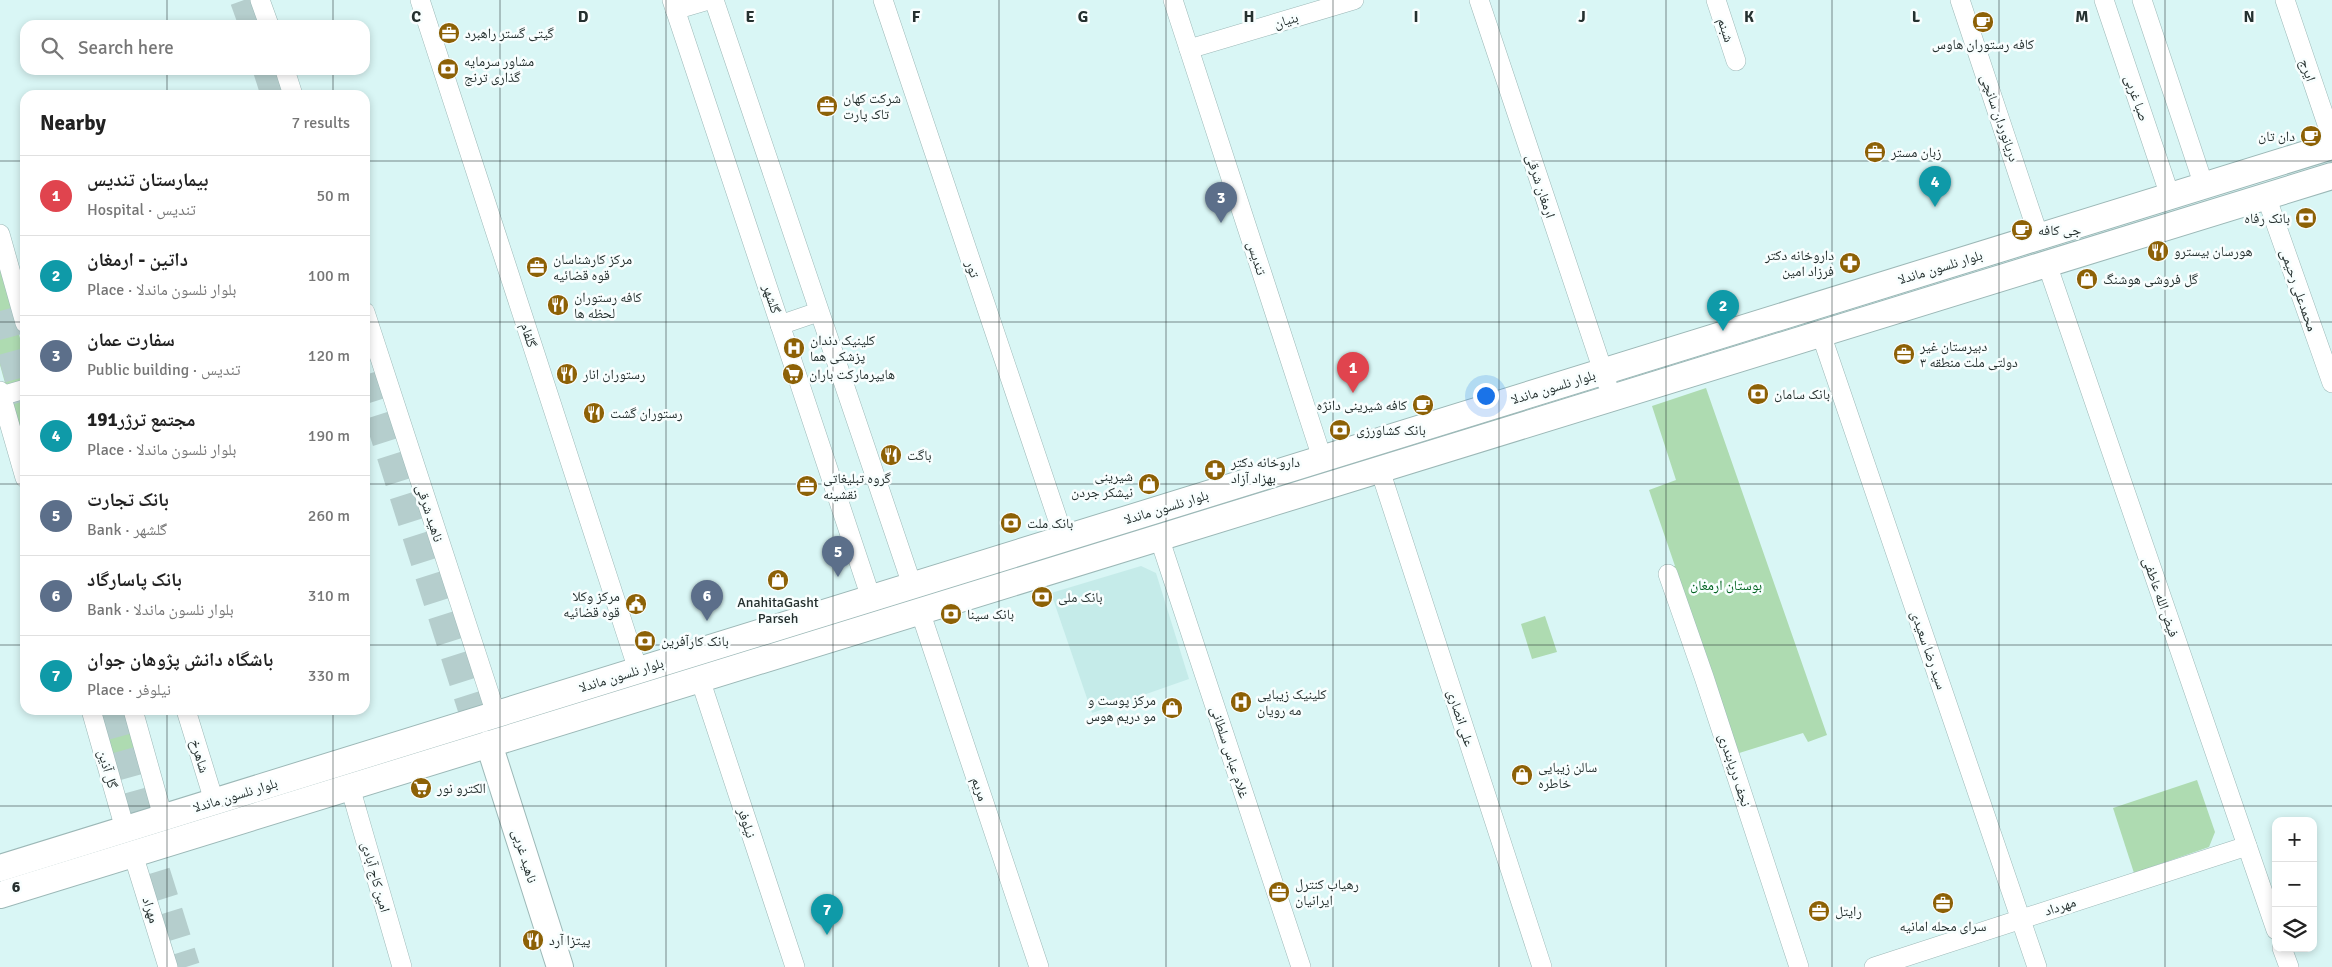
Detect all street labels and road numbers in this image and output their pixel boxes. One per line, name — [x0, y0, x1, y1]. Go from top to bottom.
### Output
street label: بنیان — [1272, 9, 1301, 32]
street label: شبنم — [1713, 16, 1737, 45]
street label: ایرج — [2295, 57, 2319, 84]
street label: دریانوردان سانچی — [1977, 72, 2022, 164]
street label: صبا غربی — [2121, 73, 2152, 124]
street label: ارمغان شرقی — [1522, 152, 1559, 220]
street label: تندیس — [1243, 239, 1270, 277]
street label: بلوار نلسون ماندلا — [1896, 246, 1985, 288]
street label: محمدعلی رحیمی — [2276, 247, 2321, 334]
street label: تور — [961, 258, 983, 280]
street label: گلشهر — [759, 282, 784, 316]
street label: گلفام — [516, 321, 541, 350]
street label: بلوار نلسون ماندلا — [1509, 366, 1598, 408]
street label: ناهید شرقی — [412, 482, 447, 544]
street label: بلوار نلسون ماندلا — [1122, 486, 1211, 528]
street label: فیض الله عاطفی — [2139, 555, 2182, 639]
street label: سید رضا سعیدی — [1907, 608, 1950, 692]
street label: بلوار نلسون ماندلا — [577, 654, 666, 696]
street label: علی انصاری — [1443, 688, 1478, 749]
street label: غلام عباس سلطانی — [1206, 704, 1252, 801]
street label: نجف دریابندری — [1715, 731, 1754, 809]
street label: شاهرخ — [185, 737, 213, 775]
street label: گل آذین — [94, 748, 121, 791]
street label: بلوار نلسون ماندلا — [191, 774, 280, 816]
street label: مریم — [967, 775, 991, 804]
street label: نیلوفر — [733, 805, 759, 840]
street label: ناهید غربی — [508, 827, 541, 885]
street label: امین کاج آبادی — [356, 840, 394, 915]
street label: مهرداد — [2042, 893, 2078, 920]
street label: مهراد — [139, 895, 163, 925]

